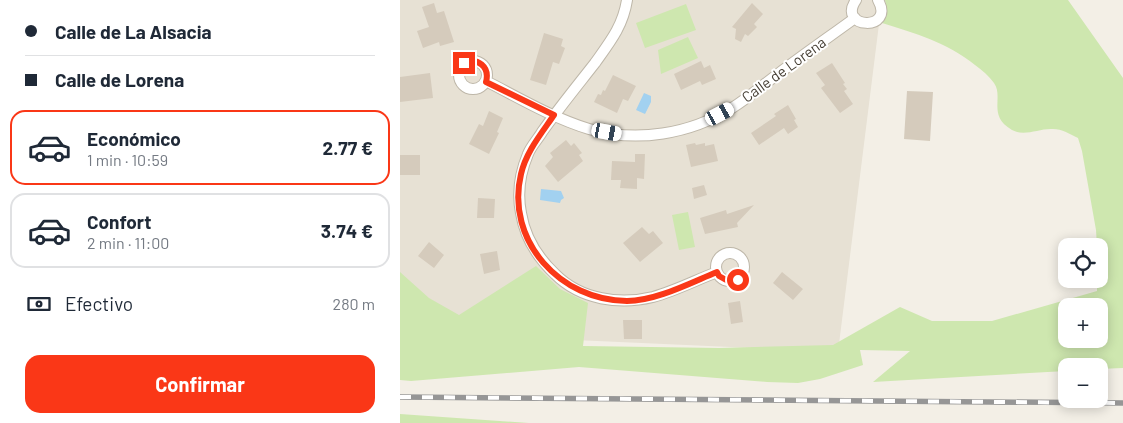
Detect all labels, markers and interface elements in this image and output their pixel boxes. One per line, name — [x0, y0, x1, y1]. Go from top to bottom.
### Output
text: Calle de La Alsacia — [55, 20, 212, 43]
street label: Calle de Lorena — [738, 33, 829, 106]
route end — [453, 52, 475, 74]
text: Calle de Lorena — [55, 68, 184, 91]
car — [703, 100, 736, 128]
car — [590, 122, 623, 142]
icon: car — [27, 125, 72, 170]
text: Económico — [87, 127, 181, 150]
text: 2.77 € — [323, 136, 373, 159]
text: 1 min · 10:59 — [87, 150, 168, 169]
icon: car — [27, 208, 72, 253]
text: Confort — [87, 210, 151, 233]
text: 3.74 € — [321, 219, 373, 242]
text: 2 min · 11:00 — [87, 233, 169, 252]
map controls — [1058, 238, 1108, 408]
button: locate — [1058, 238, 1108, 288]
route start — [727, 269, 749, 291]
icon: cash — [25, 290, 53, 318]
text: Efectivo — [65, 292, 133, 315]
text: 280 m — [333, 294, 375, 313]
button: + — [1058, 298, 1108, 348]
button: Confirmar — [25, 355, 375, 413]
button: − — [1058, 358, 1108, 408]

